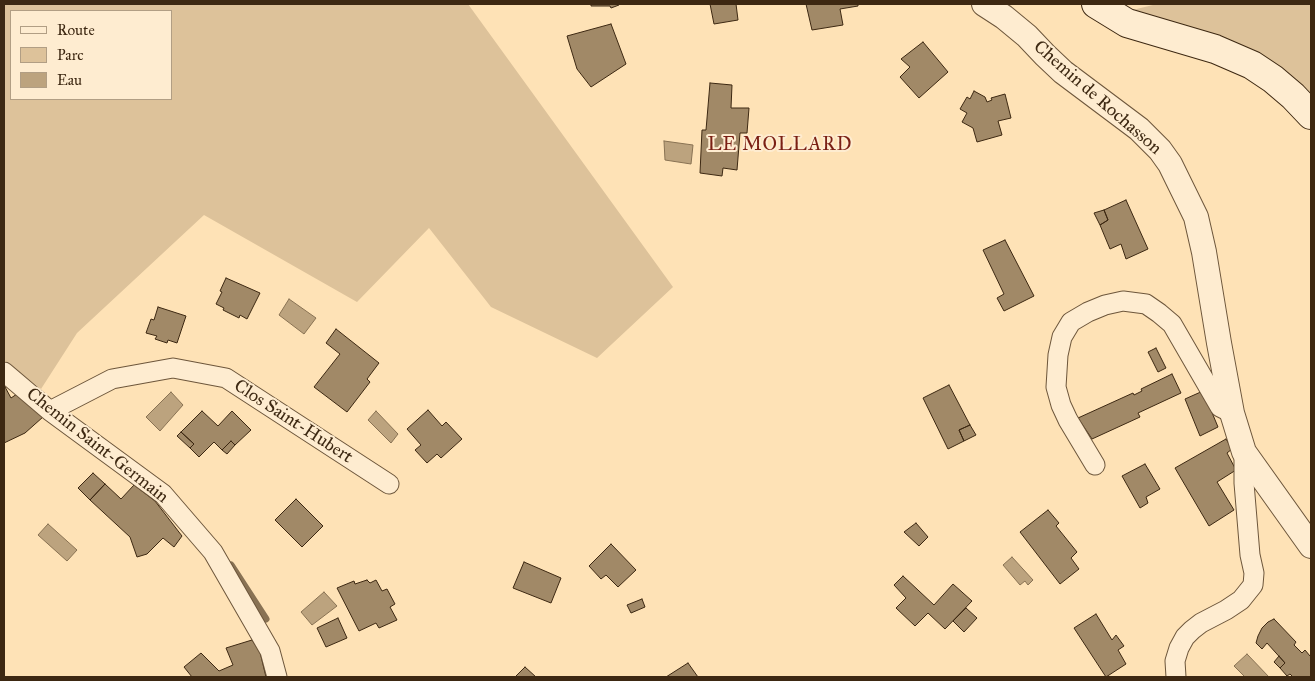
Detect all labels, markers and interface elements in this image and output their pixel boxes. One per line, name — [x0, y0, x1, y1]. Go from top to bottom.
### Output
legend — [10, 10, 172, 100]
text: Route — [57, 21, 95, 39]
street label: Chemin de Rochasson — [1028, 36, 1166, 160]
text: Parc — [57, 46, 84, 64]
text: Eau — [57, 71, 82, 89]
district label: LE MOLLARD — [706, 134, 854, 156]
street label: Clos Saint-Hubert — [230, 376, 356, 468]
street label: Chemin Saint-Germain — [22, 384, 172, 508]

